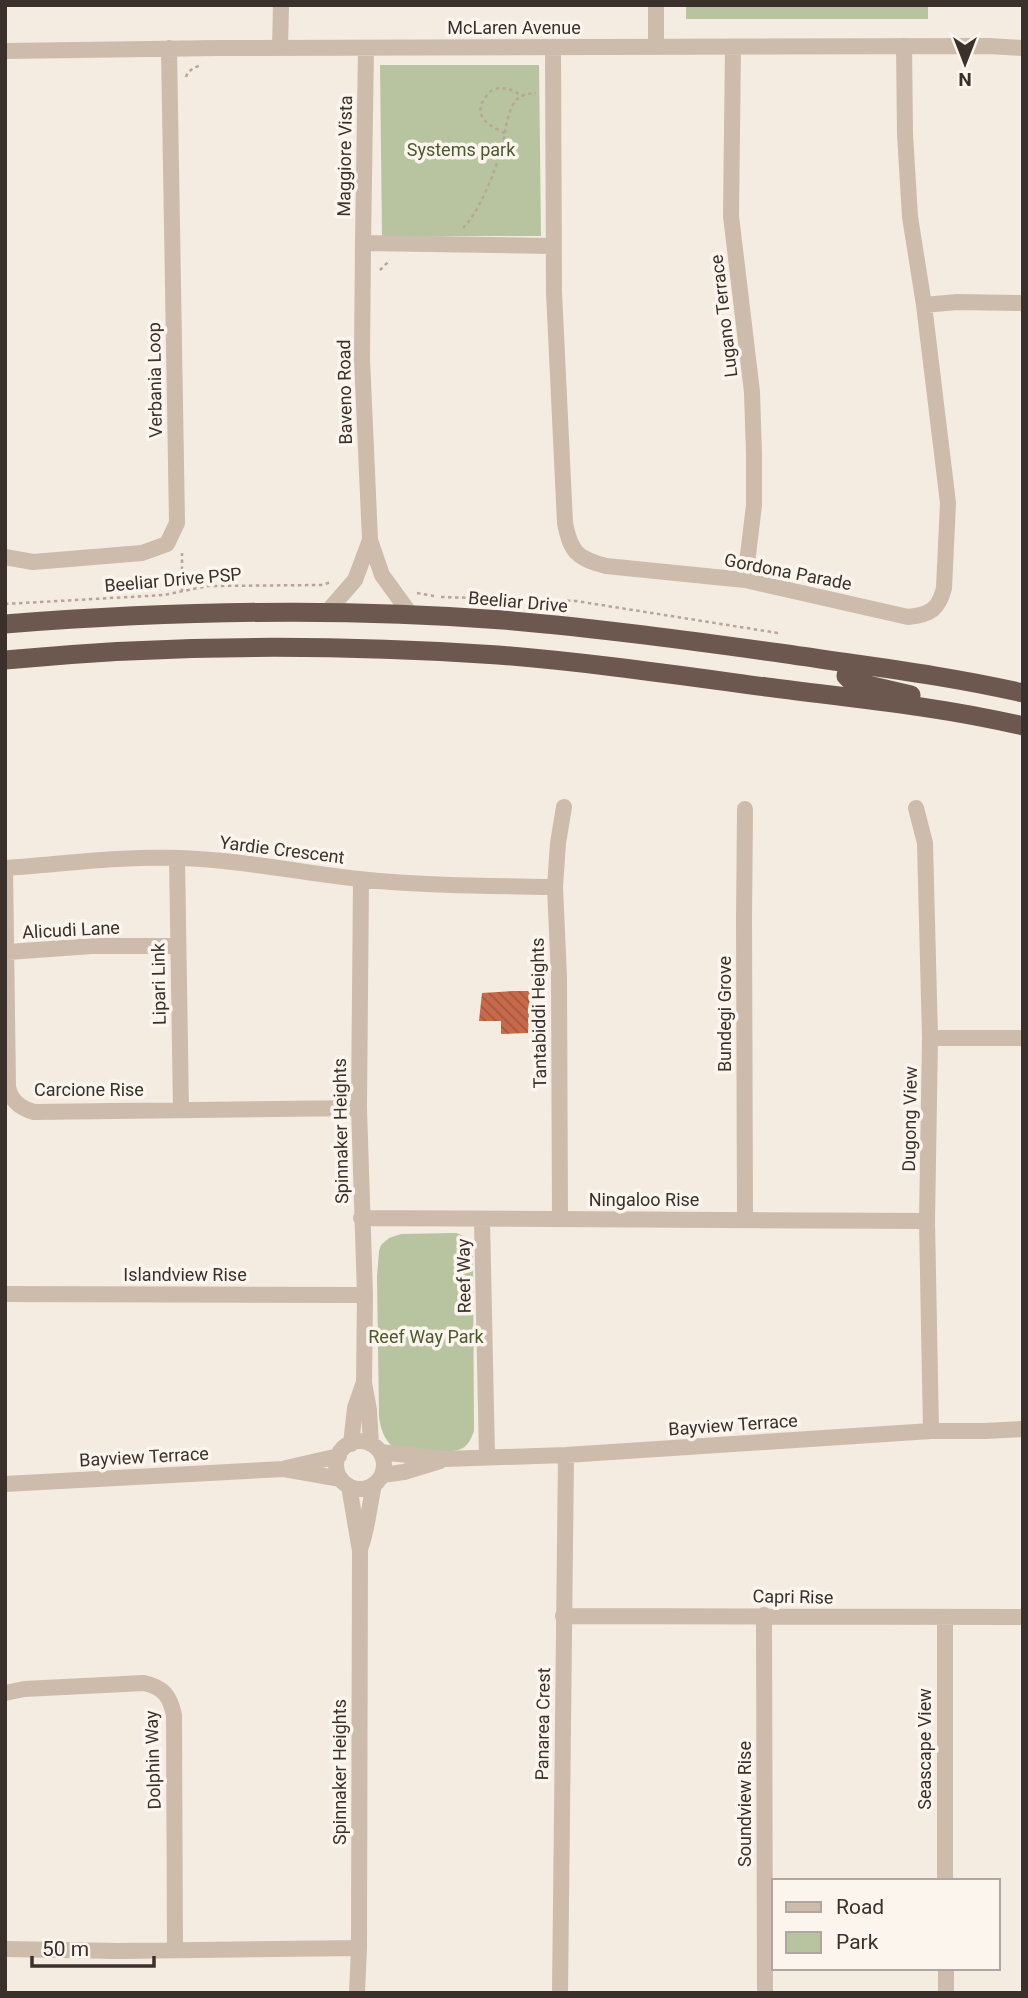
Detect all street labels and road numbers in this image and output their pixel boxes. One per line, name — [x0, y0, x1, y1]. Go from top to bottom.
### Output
street label: McLaren Avenue — [447, 17, 581, 38]
street label: Maggiore Vista — [333, 95, 356, 217]
street label: Lugano Terrace — [706, 254, 741, 379]
street label: Verbania Loop — [143, 322, 166, 438]
street label: Baveno Road — [333, 339, 356, 445]
street label: Gordona Parade — [723, 549, 854, 594]
street label: Beeliar Drive PSP — [103, 563, 242, 596]
street label: Beeliar Drive — [467, 587, 569, 616]
street label: Yardie Crescent — [218, 831, 346, 868]
street label: Alicudi Lane — [22, 916, 120, 943]
street label: Tantabiddi Heights — [527, 937, 550, 1089]
street label: Lipari Link — [147, 942, 170, 1025]
street label: Bundegi Grove — [714, 956, 735, 1072]
street label: Spinnaker Heights — [329, 1058, 352, 1204]
street label: Dugong View — [898, 1066, 921, 1172]
street label: Carcione Rise — [34, 1079, 144, 1100]
street label: Ningaloo Rise — [589, 1189, 699, 1210]
street label: Reef Way — [452, 1238, 475, 1314]
street label: Islandview Rise — [123, 1264, 247, 1285]
street label: Bayview Terrace — [668, 1410, 798, 1439]
street label: Bayview Terrace — [79, 1443, 209, 1470]
street label: Capri Rise — [752, 1585, 834, 1608]
street label: Panarea Crest — [531, 1667, 554, 1781]
street label: Seascape View — [914, 1688, 935, 1810]
street label: Spinnaker Heights — [329, 1699, 350, 1845]
street label: Dolphin Way — [140, 1710, 165, 1810]
street label: Soundview Rise — [734, 1741, 755, 1867]

